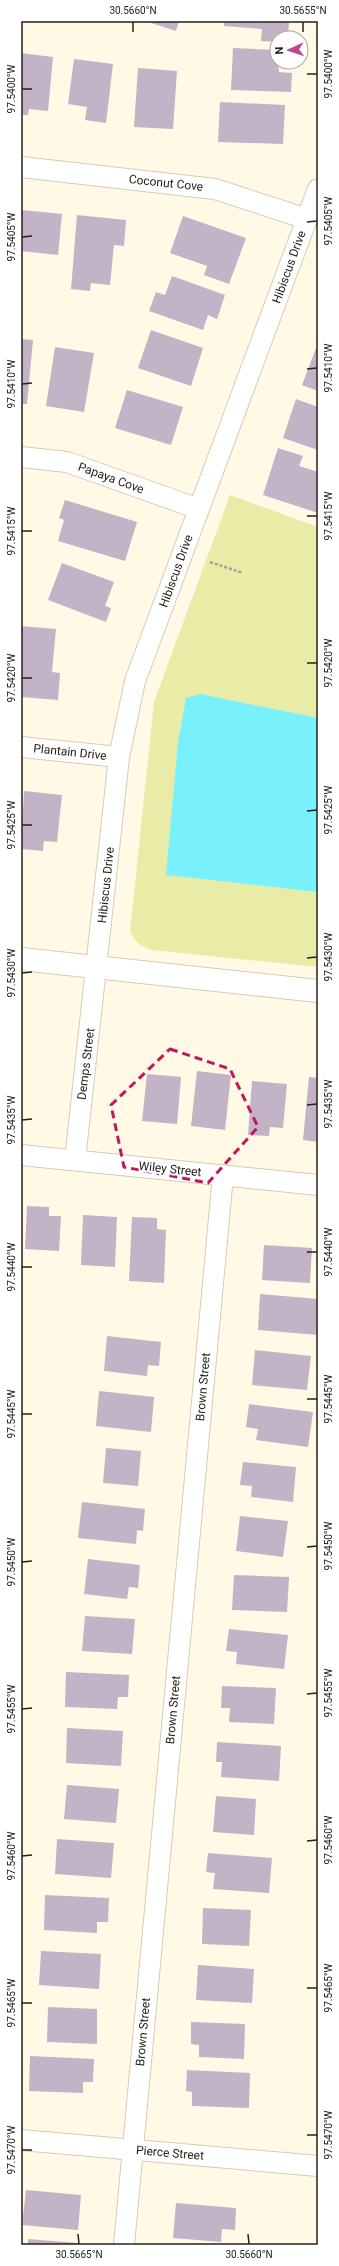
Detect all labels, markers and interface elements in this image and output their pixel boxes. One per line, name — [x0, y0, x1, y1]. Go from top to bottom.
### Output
text: 30.5660°N — [109, 5, 157, 16]
text: 30.5655°N — [279, 5, 327, 16]
north arrow — [269, 30, 309, 70]
text: N — [273, 46, 286, 55]
text: 97.5400°W — [323, 49, 334, 98]
text: 97.5400°W — [6, 64, 17, 113]
street label: Coconut Cove — [128, 172, 204, 194]
text: 97.5405°W — [323, 196, 334, 245]
text: 97.5405°W — [6, 212, 17, 261]
street label: Hibiscus Drive — [269, 229, 309, 305]
text: 97.5410°W — [323, 343, 334, 392]
text: 97.5410°W — [6, 359, 17, 408]
street label: Papaya Cove — [76, 460, 146, 496]
text: 97.5415°W — [323, 491, 334, 540]
text: 97.5415°W — [6, 506, 17, 555]
street label: Hibiscus Drive — [156, 533, 196, 609]
text: 97.5420°W — [323, 638, 334, 687]
text: 97.5420°W — [6, 653, 17, 702]
street label: Plantain Drive — [33, 741, 107, 763]
text: 97.5425°W — [323, 785, 334, 834]
text: 97.5425°W — [6, 800, 17, 849]
street label: Hibiscus Drive — [95, 846, 117, 924]
text: 97.5430°W — [323, 932, 334, 981]
text: 97.5430°W — [6, 948, 17, 997]
street label: Demps Street — [75, 1027, 97, 1101]
text: 97.5435°W — [323, 1079, 334, 1128]
text: 97.5435°W — [6, 1095, 17, 1144]
street label: Wiley Street — [138, 1159, 202, 1179]
text: 97.5440°W — [323, 1227, 334, 1276]
text: 97.5440°W — [6, 1242, 17, 1291]
street label: Brown Street — [193, 1352, 213, 1422]
text: 97.5445°W — [323, 1374, 334, 1423]
text: 97.5445°W — [6, 1389, 17, 1438]
text: 97.5450°W — [323, 1521, 334, 1570]
text: 97.5450°W — [6, 1537, 17, 1586]
text: 97.5455°W — [323, 1668, 334, 1717]
street label: Brown Street — [163, 1675, 183, 1745]
text: 97.5455°W — [6, 1684, 17, 1733]
text: 97.5460°W — [323, 1815, 334, 1864]
text: 97.5460°W — [6, 1831, 17, 1880]
text: 97.5465°W — [323, 1963, 334, 2012]
text: 97.5465°W — [6, 1978, 17, 2027]
street label: Brown Street — [133, 1997, 153, 2067]
text: 97.5470°W — [323, 2110, 334, 2159]
text: 97.5470°W — [6, 2125, 17, 2174]
street label: Pierce Street — [135, 2143, 205, 2163]
text: 30.5665°N — [55, 2249, 103, 2260]
text: 30.5660°N — [225, 2249, 273, 2260]

